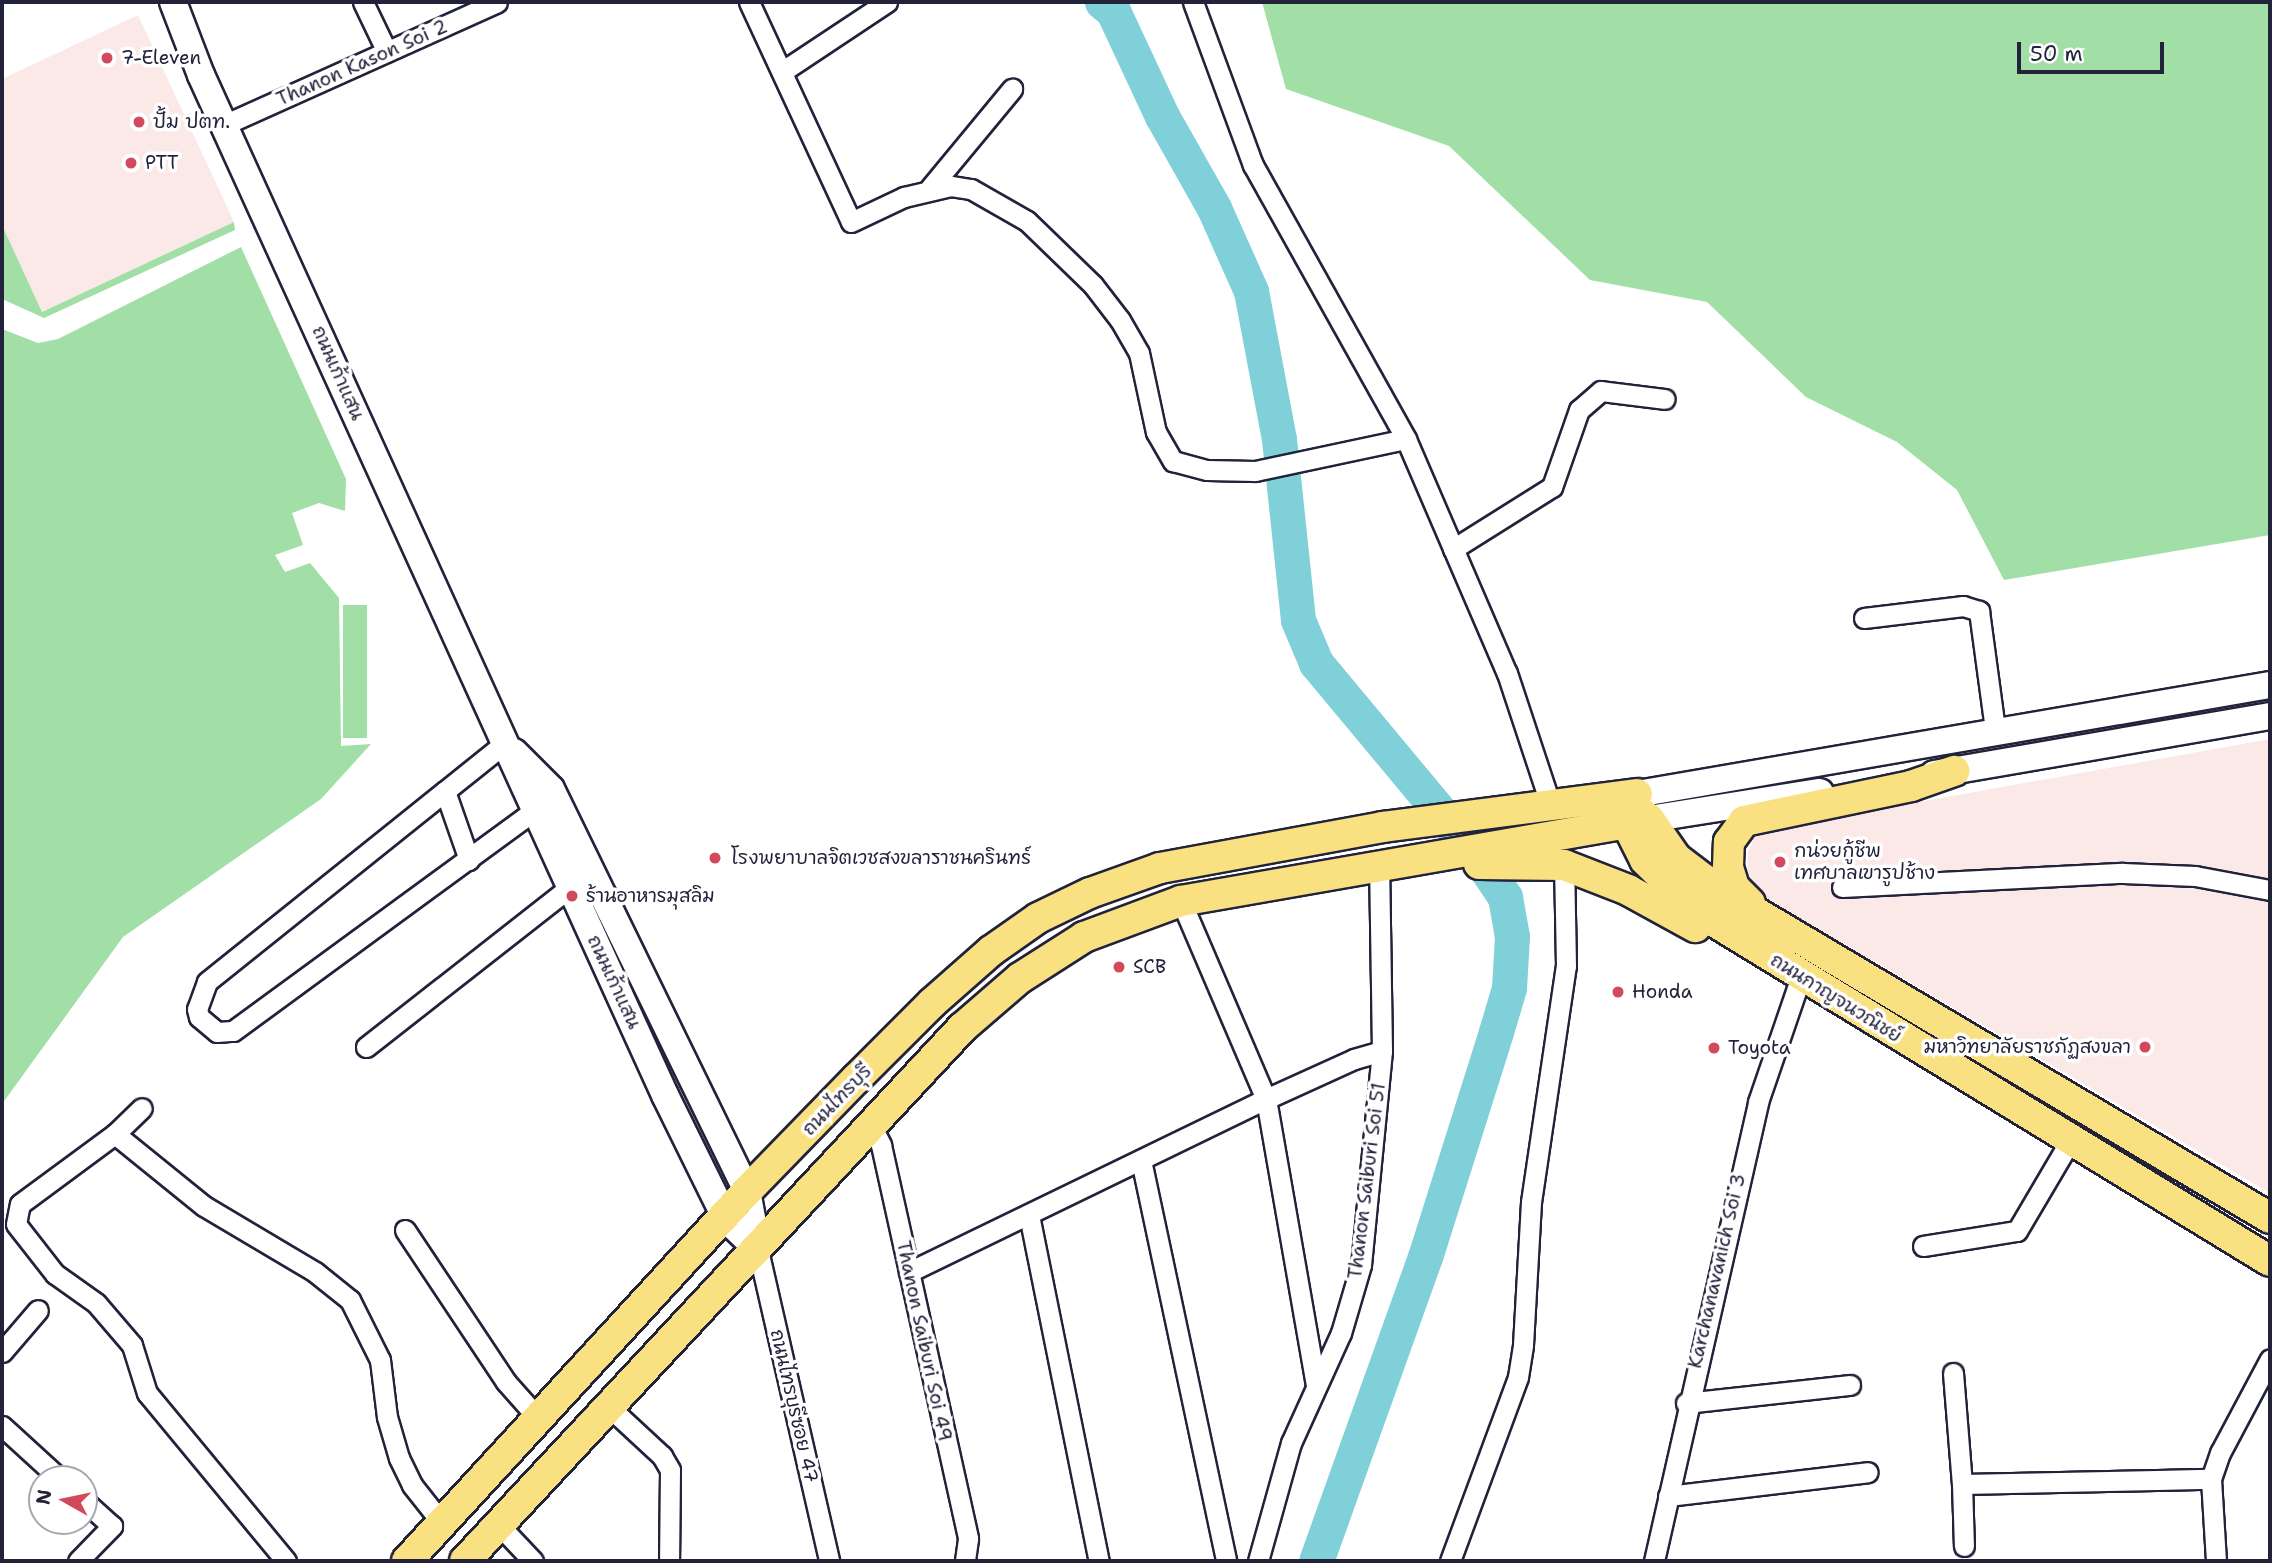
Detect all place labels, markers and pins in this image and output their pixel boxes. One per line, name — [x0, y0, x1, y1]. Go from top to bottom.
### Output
place label: 7-Eleven — [121, 47, 201, 69]
marker: 7-Eleven — [99, 50, 115, 66]
place label: ปั้ม ปตท. — [153, 111, 230, 133]
marker: ปั้ม ปตท. — [131, 114, 147, 130]
place label: PTT — [145, 152, 179, 174]
marker: PTT — [123, 155, 139, 171]
place label: กน่วยกู้ชีพ เทศบาลเขารูปช้าง — [1794, 840, 1935, 884]
place label: โรงพยาบาลจิตเวชสงขลาราชนครินทร์ — [731, 847, 1031, 869]
marker: โรงพยาบาลจิตเวชสงขลาราชนครินทร์ — [705, 848, 725, 868]
marker: กน่วยกู้ชีพ เทศบาลเขารูปช้าง — [1772, 854, 1788, 870]
place label: ร้านอาหารมุสลิม — [586, 885, 715, 907]
marker: ร้านอาหารมุสลิม — [564, 888, 580, 904]
place label: SCB — [1133, 956, 1166, 978]
marker: SCB — [1111, 959, 1127, 975]
place label: Honda — [1632, 981, 1693, 1003]
marker: Honda — [1610, 984, 1626, 1000]
place label: มหาวิทยาลัยราชภัฏสงขลา — [1924, 1036, 2131, 1058]
place label: Toyota — [1728, 1037, 1791, 1059]
marker: มหาวิทยาลัยราชภัฏสงขลา — [2137, 1039, 2153, 1055]
marker: Toyota — [1706, 1040, 1722, 1056]

